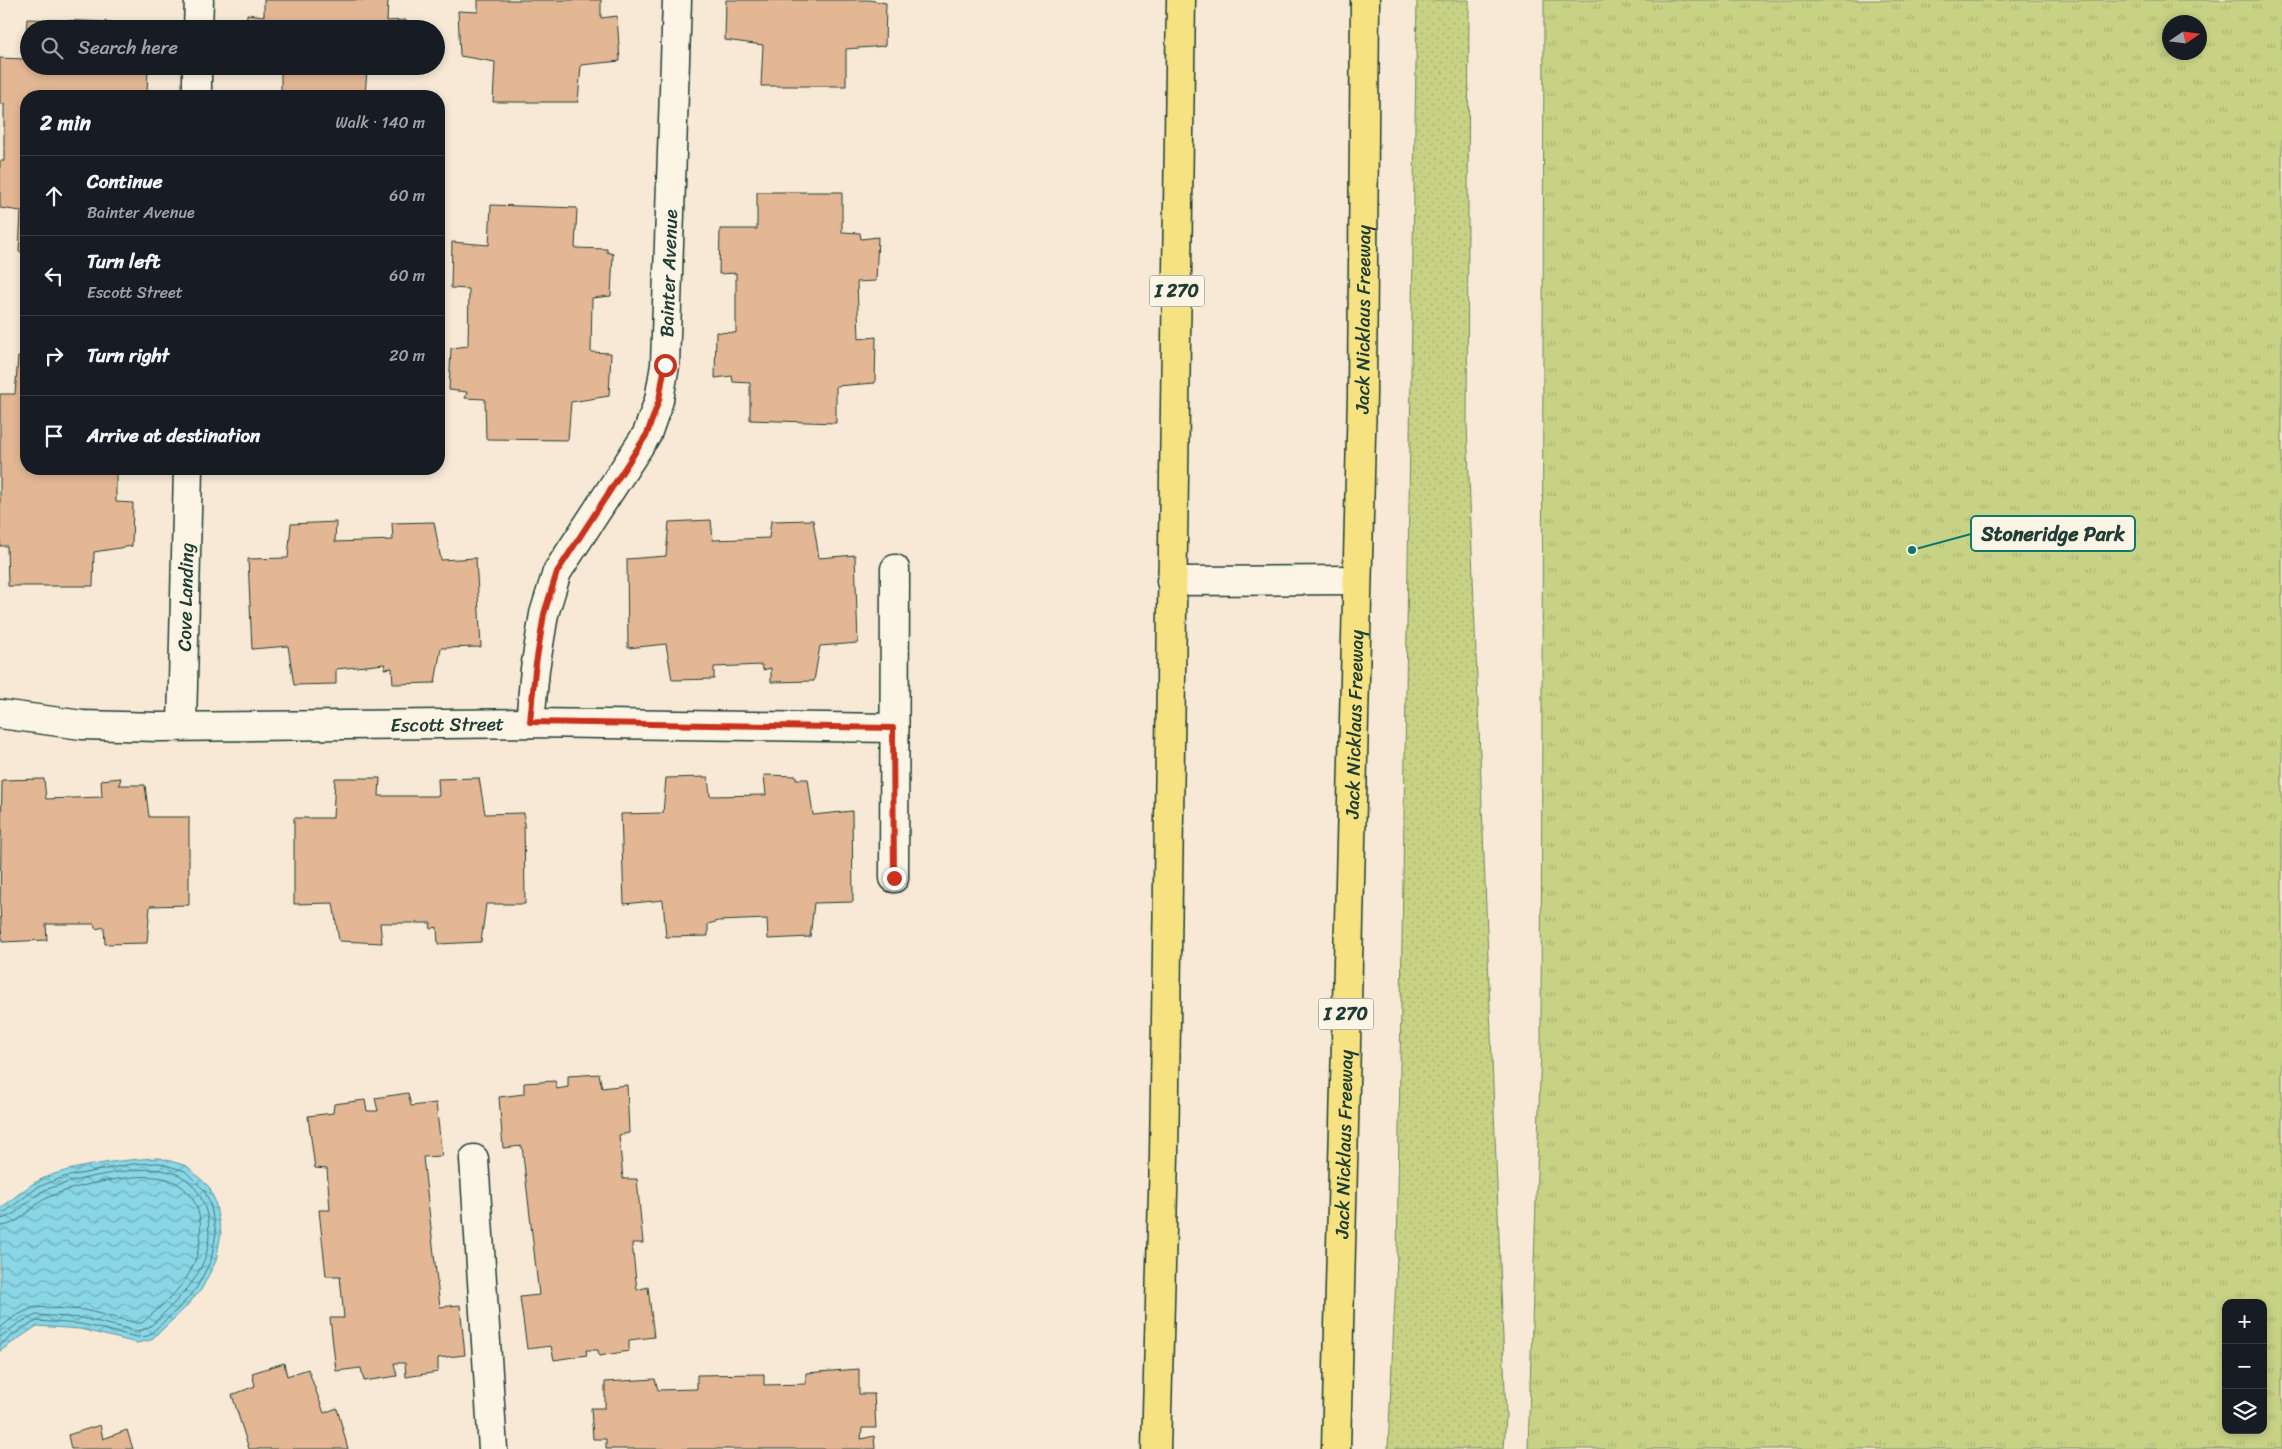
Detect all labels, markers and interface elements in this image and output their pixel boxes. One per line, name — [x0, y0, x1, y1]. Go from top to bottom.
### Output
north arrow — [2162, 15, 2207, 60]
search box — [20, 20, 445, 75]
text: Search here — [78, 31, 178, 64]
icon: search — [38, 34, 66, 62]
text: 2 min — [40, 104, 91, 142]
text: Walk · 140 m — [336, 108, 425, 137]
text: Continue — [87, 165, 163, 198]
text: 60 m — [389, 181, 425, 210]
icon: ahead — [40, 182, 68, 210]
text: Bainter Avenue — [87, 198, 195, 227]
street label: Bainter Avenue — [650, 209, 687, 338]
street label: Jack Nicklaus Freeway — [1346, 225, 1380, 415]
text: Turn left — [87, 245, 160, 278]
text: 60 m — [389, 261, 425, 290]
icon: left — [40, 262, 68, 290]
road number: I 270 — [1150, 276, 1204, 306]
text: Escott Street — [87, 278, 183, 307]
text: Turn right — [87, 339, 169, 372]
text: 20 m — [389, 341, 425, 370]
icon: right — [40, 342, 68, 370]
route start — [654, 354, 677, 377]
text: Arrive at destination — [87, 419, 260, 452]
icon: arrive — [40, 422, 68, 450]
callout: Stoneridge Park — [1971, 516, 2135, 551]
text: Stoneridge Park — [1980, 517, 2126, 552]
street label: Cove Landing — [168, 542, 203, 652]
street label: Jack Nicklaus Freeway — [1336, 629, 1373, 820]
street label: Escott Street — [390, 707, 504, 742]
route end — [883, 867, 906, 890]
road number: I 270 — [1318, 999, 1374, 1030]
street label: Jack Nicklaus Freeway — [1325, 1049, 1363, 1240]
map controls — [2222, 1299, 2267, 1434]
button: + — [2222, 1299, 2267, 1344]
button: − — [2222, 1344, 2267, 1389]
button: layers — [2222, 1389, 2267, 1434]

